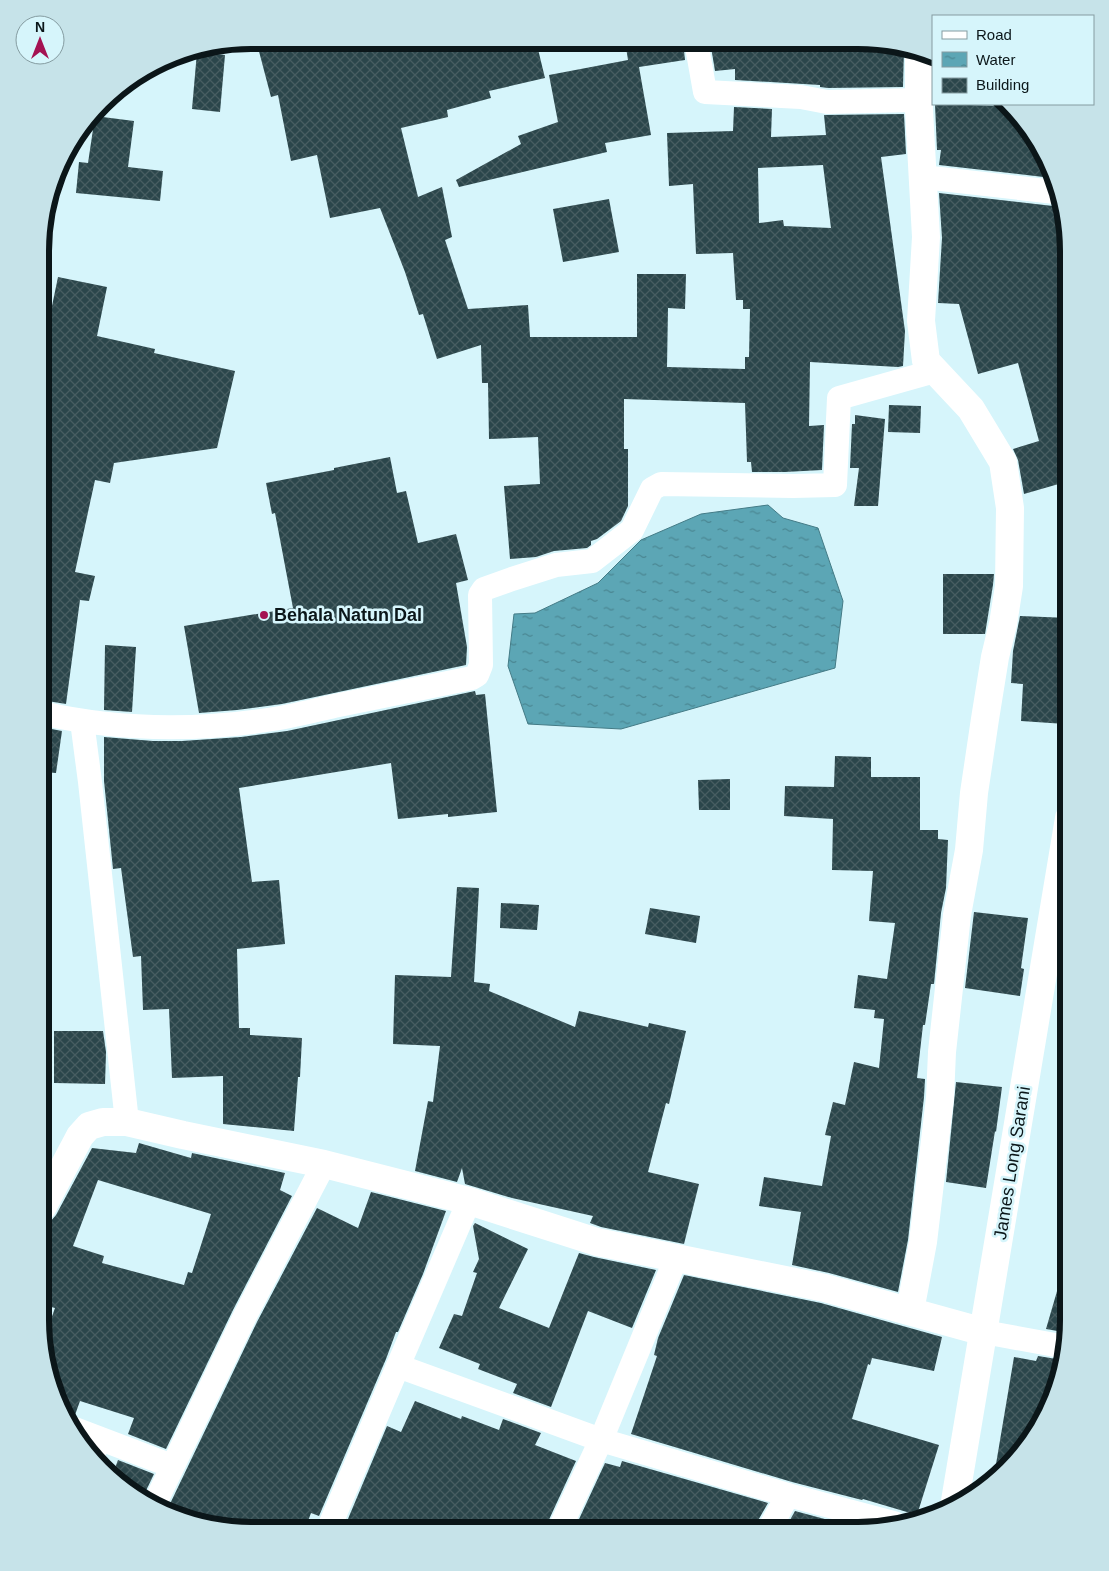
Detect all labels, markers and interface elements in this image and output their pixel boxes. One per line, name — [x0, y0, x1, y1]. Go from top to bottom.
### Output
north arrow — [15, 15, 65, 65]
legend — [932, 15, 1094, 105]
text: N — [35, 19, 45, 35]
text: Road — [976, 26, 1012, 43]
text: Water — [976, 51, 1015, 68]
text: Building — [976, 76, 1029, 93]
place label: Behala Natun Dal — [274, 605, 422, 625]
marker: Behala Natun Dal — [258, 609, 270, 621]
street label: James Long Sarani — [990, 1085, 1034, 1241]

